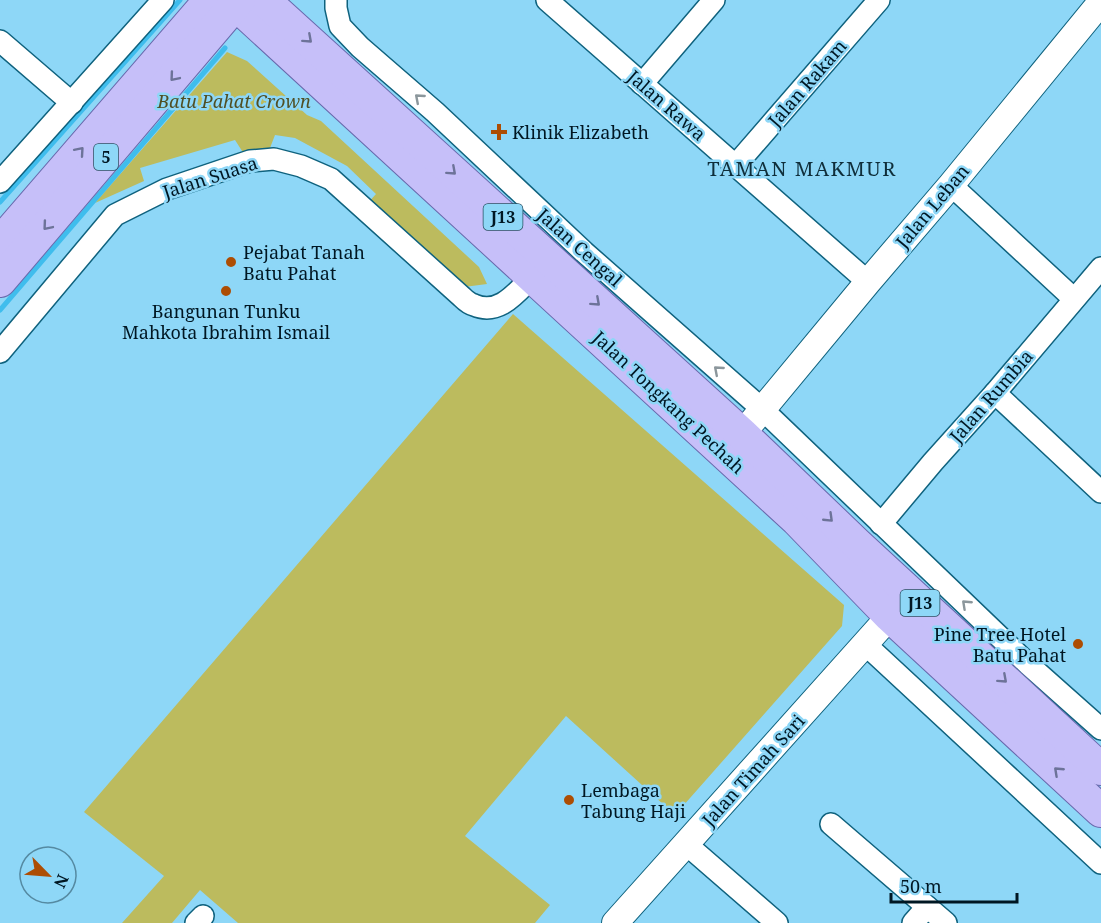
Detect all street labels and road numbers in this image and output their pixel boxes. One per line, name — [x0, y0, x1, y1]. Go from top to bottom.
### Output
street label: Jalan Rakam — [762, 34, 852, 132]
street label: Jalan Rawa — [622, 64, 711, 146]
road number: 5 — [94, 144, 118, 170]
street label: Jalan Suasa — [159, 150, 260, 204]
street label: Jalan Leban — [889, 159, 974, 254]
street label: Jalan Cengal — [532, 202, 628, 292]
road number: J13 — [484, 204, 522, 230]
street label: Jalan Tongkang Pechah — [587, 325, 750, 479]
street label: Jalan Rumbia — [943, 344, 1038, 448]
road number: J13 — [900, 590, 940, 616]
street label: Jalan Timah Sari — [696, 709, 810, 832]

